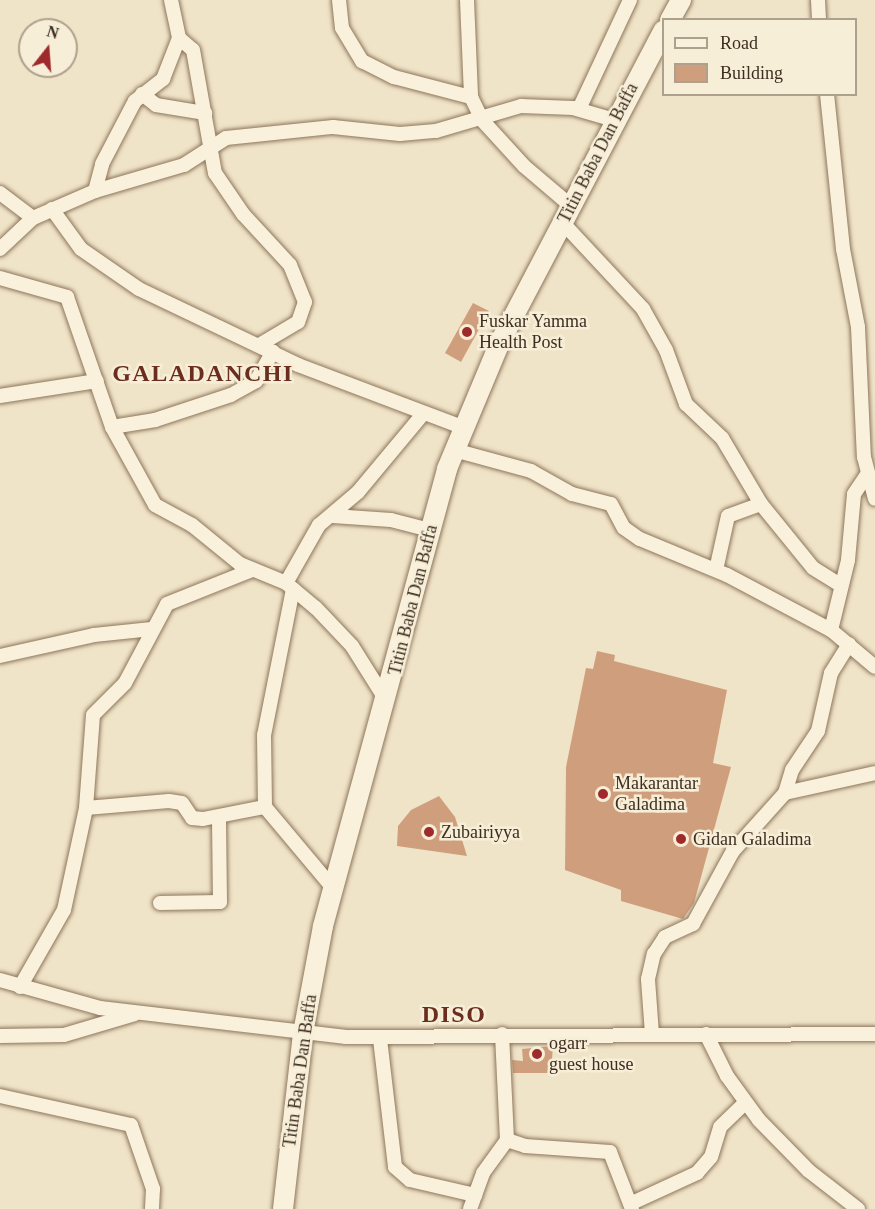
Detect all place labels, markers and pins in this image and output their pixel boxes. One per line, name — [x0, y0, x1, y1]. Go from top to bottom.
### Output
place label: Fuskar Yamma Health Post — [479, 311, 588, 354]
marker: Fuskar Yamma Health Post — [460, 325, 474, 339]
place label: Makarantar Galadima — [615, 773, 698, 816]
marker: Makarantar Galadima — [596, 787, 610, 801]
place label: Zubairiyya — [441, 821, 520, 843]
marker: Zubairiyya — [422, 825, 436, 839]
place label: Gidan Galadima — [693, 828, 811, 850]
marker: Gidan Galadima — [674, 832, 688, 846]
place label: ogarr guest house — [549, 1033, 633, 1076]
marker: ogarr guest house — [530, 1047, 544, 1061]

